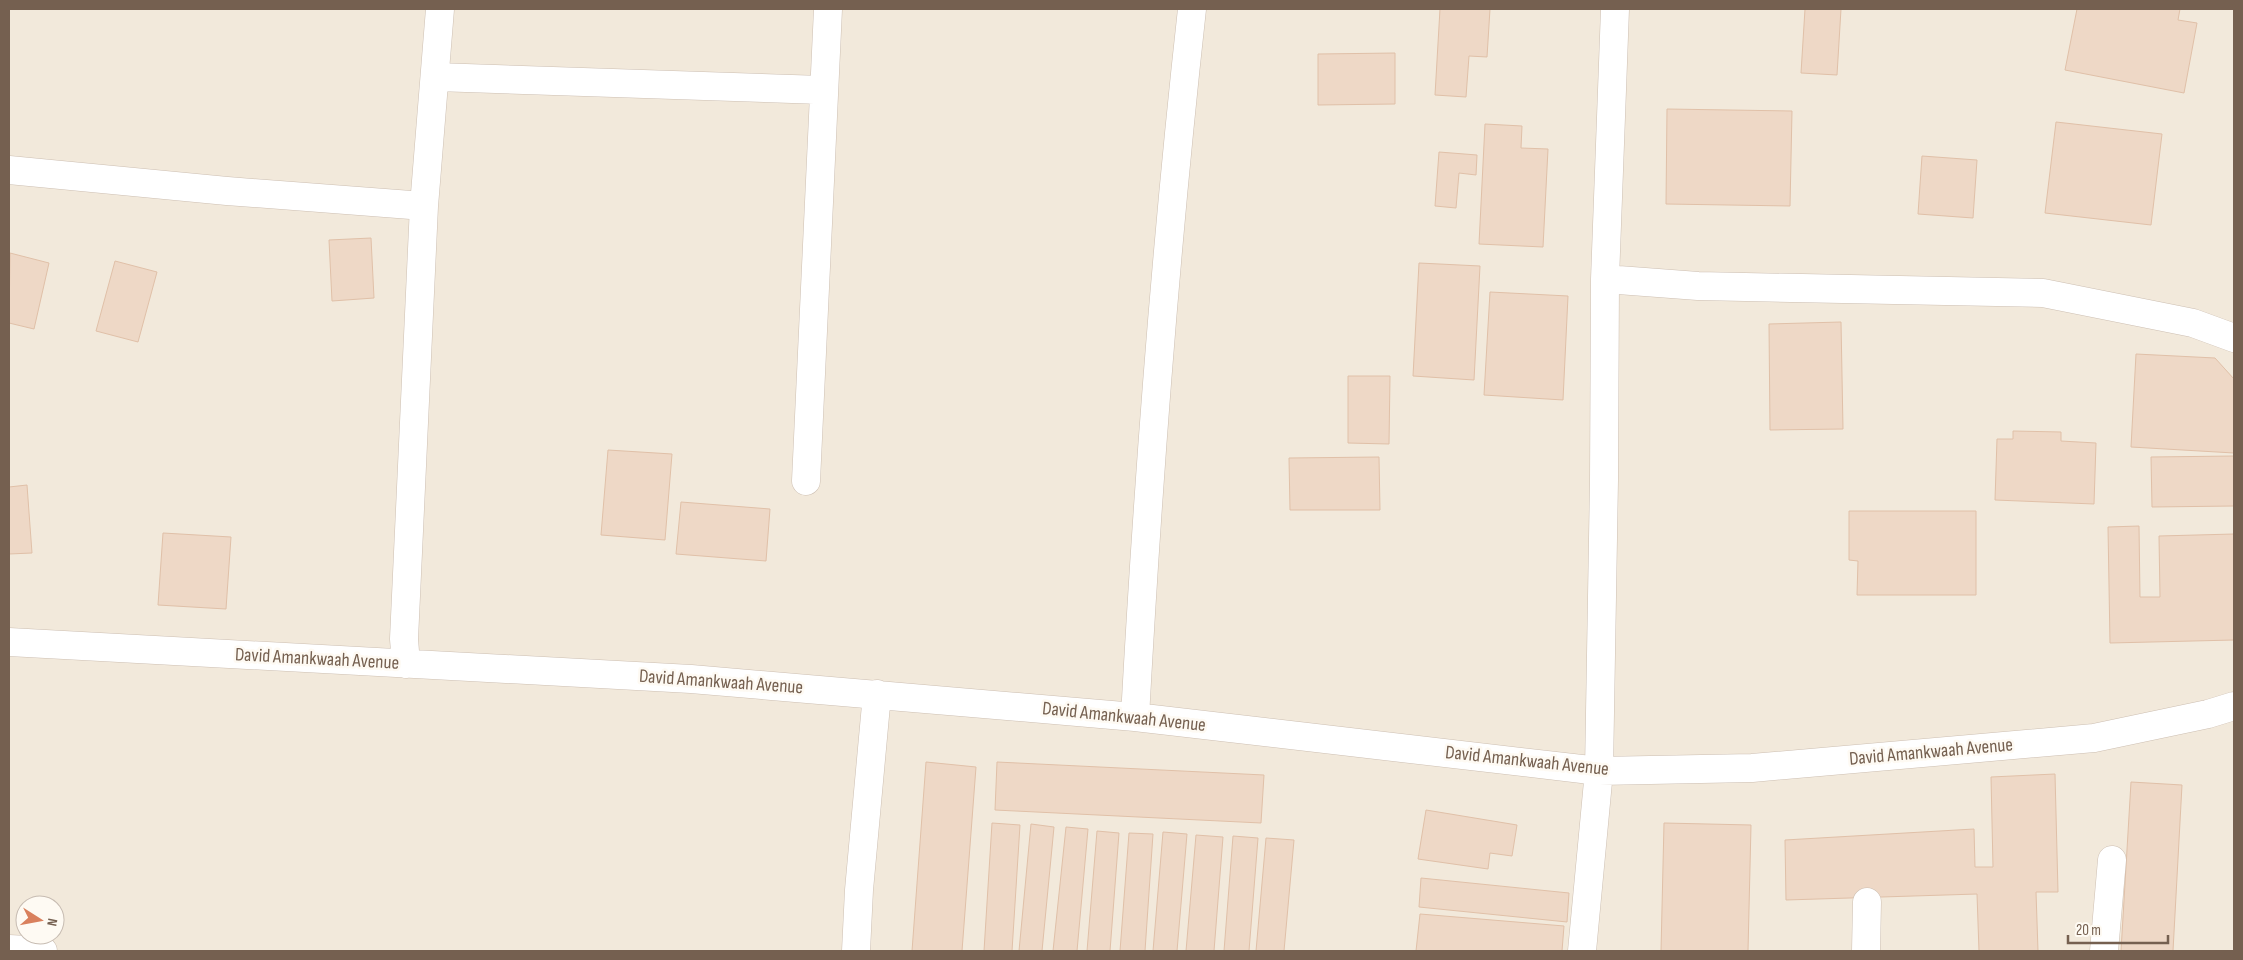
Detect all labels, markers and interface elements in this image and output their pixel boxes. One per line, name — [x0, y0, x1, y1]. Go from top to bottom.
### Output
street label: David Amankwaah Avenue — [234, 643, 400, 675]
street label: David Amankwaah Avenue — [638, 665, 804, 699]
street label: David Amankwaah Avenue — [1041, 697, 1207, 737]
street label: David Amankwaah Avenue — [1848, 733, 2014, 771]
street label: David Amankwaah Avenue — [1444, 741, 1610, 781]
north arrow — [15, 895, 65, 945]
scale bar — [2068, 912, 2168, 944]
text: N — [43, 917, 61, 928]
text: 20 m — [2076, 921, 2101, 940]

